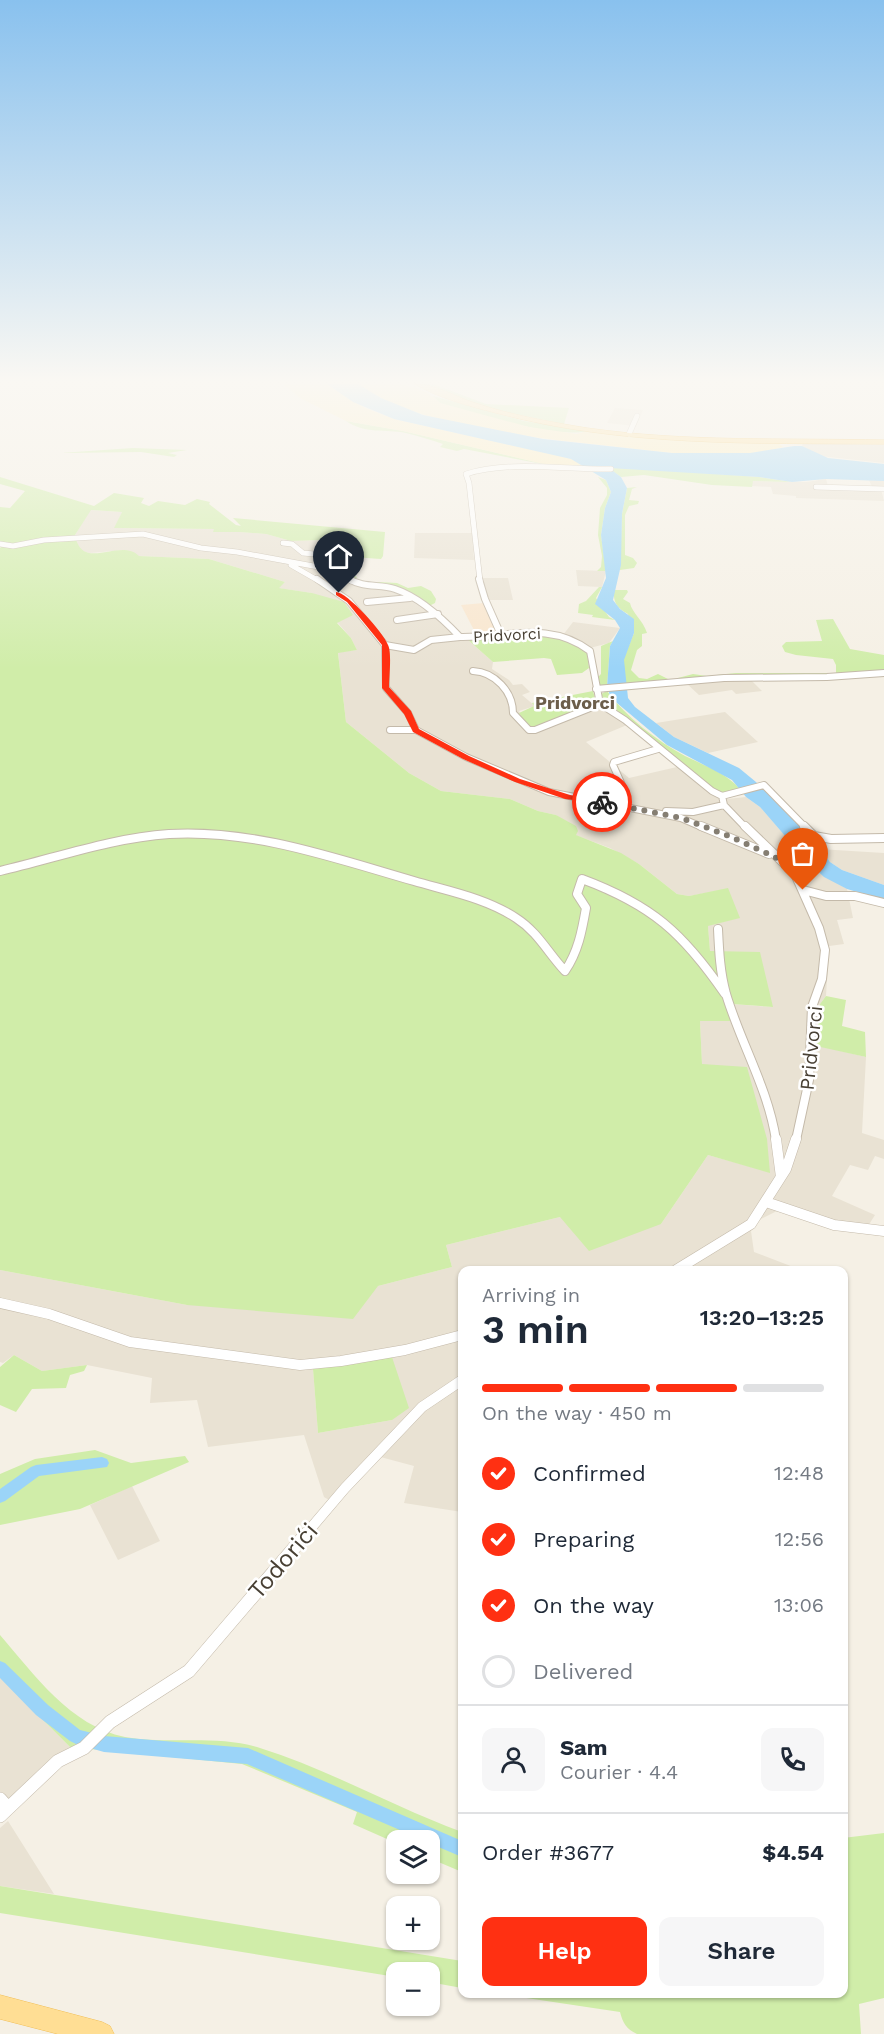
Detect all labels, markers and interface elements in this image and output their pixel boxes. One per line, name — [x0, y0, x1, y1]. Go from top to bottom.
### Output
pin — [313, 531, 364, 593]
icon: home — [322, 540, 355, 573]
street label: Pridvorci — [473, 624, 541, 646]
district label: Pridvorci — [535, 692, 615, 713]
courier — [572, 772, 632, 832]
icon: bike — [586, 786, 619, 819]
pin — [777, 828, 828, 890]
icon: bag — [786, 837, 819, 870]
street label: Pridvorci — [795, 1004, 827, 1092]
text: Arriving in — [482, 1283, 580, 1307]
text: 13:20–13:25 — [700, 1305, 824, 1330]
text: 3 min — [482, 1307, 589, 1352]
text: On the way · 450 m — [482, 1401, 672, 1425]
icon: check — [482, 1457, 515, 1490]
text: Confirmed — [533, 1461, 646, 1486]
text: 12:48 — [774, 1461, 824, 1485]
street label: Todorići — [242, 1517, 324, 1605]
icon: check — [482, 1523, 515, 1556]
text: Preparing — [533, 1527, 634, 1552]
text: 12:56 — [775, 1527, 824, 1551]
icon: check — [482, 1589, 515, 1622]
text: On the way — [533, 1593, 654, 1618]
text: 13:06 — [774, 1593, 824, 1617]
text: Delivered — [533, 1659, 633, 1684]
button: person — [482, 1728, 545, 1791]
button: phone — [761, 1728, 824, 1791]
text: Sam — [560, 1735, 608, 1760]
text: Courier · 4.4 — [560, 1760, 678, 1784]
map controls — [386, 1830, 440, 2016]
button: layers — [386, 1830, 440, 1884]
text: Order #3677 — [482, 1840, 614, 1865]
text: $4.54 — [762, 1840, 824, 1865]
button: + — [386, 1896, 440, 1950]
button: Help — [482, 1917, 647, 1986]
button: Share — [659, 1917, 824, 1986]
button: − — [386, 1962, 440, 2016]

